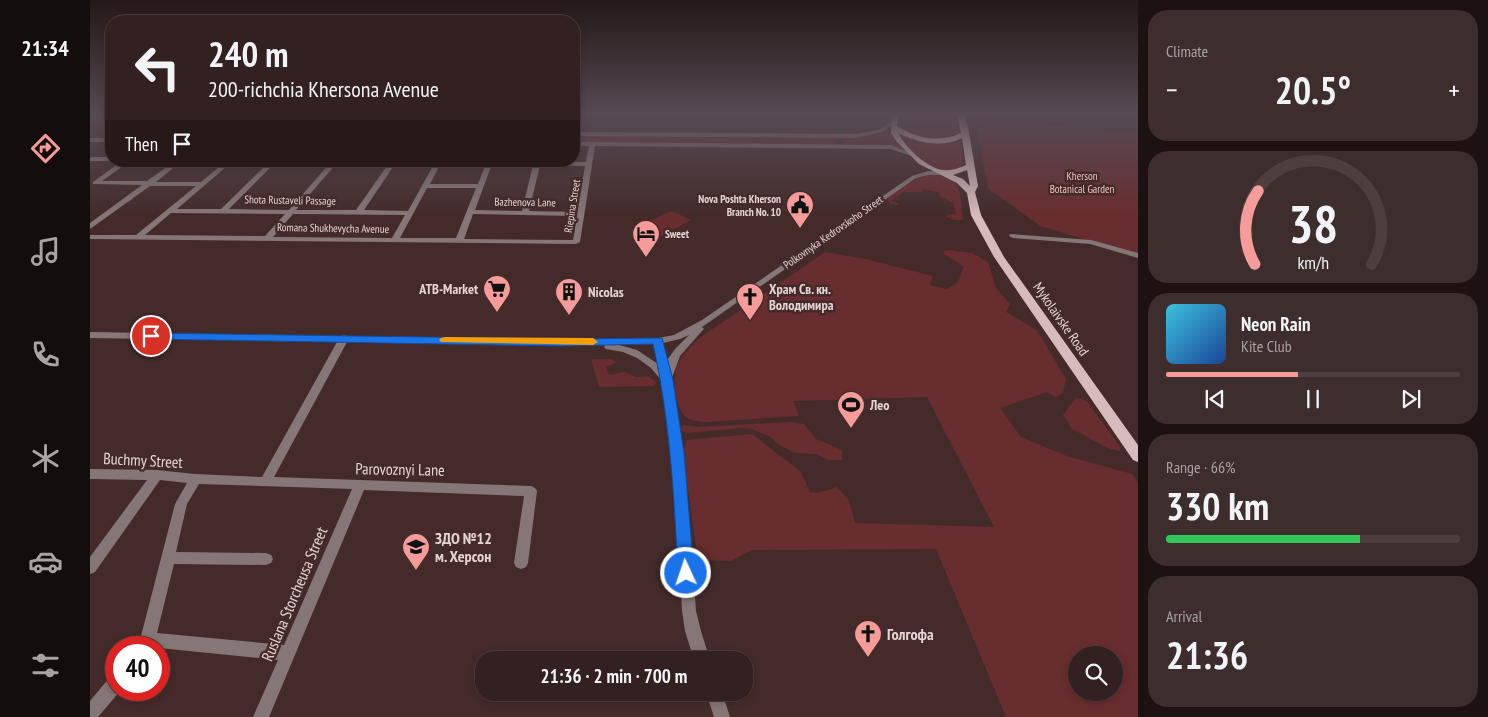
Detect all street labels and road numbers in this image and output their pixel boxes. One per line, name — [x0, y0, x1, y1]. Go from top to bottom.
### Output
street label: Riepina Street — [561, 178, 583, 234]
street label: Shota Rustaveli Passage — [244, 192, 336, 208]
street label: Polkovnyka Kedrovskoho Street — [780, 192, 886, 272]
street label: Bazhenova Lane — [494, 194, 556, 210]
street label: Romana Shukhevycha Avenue — [277, 220, 390, 236]
street label: Mykolaivske Road — [1029, 279, 1093, 359]
street label: Buchmy Street — [103, 448, 184, 472]
street label: Parovoznyi Lane — [355, 458, 445, 480]
street label: Ruslana Storcheusa Street — [257, 523, 332, 664]

